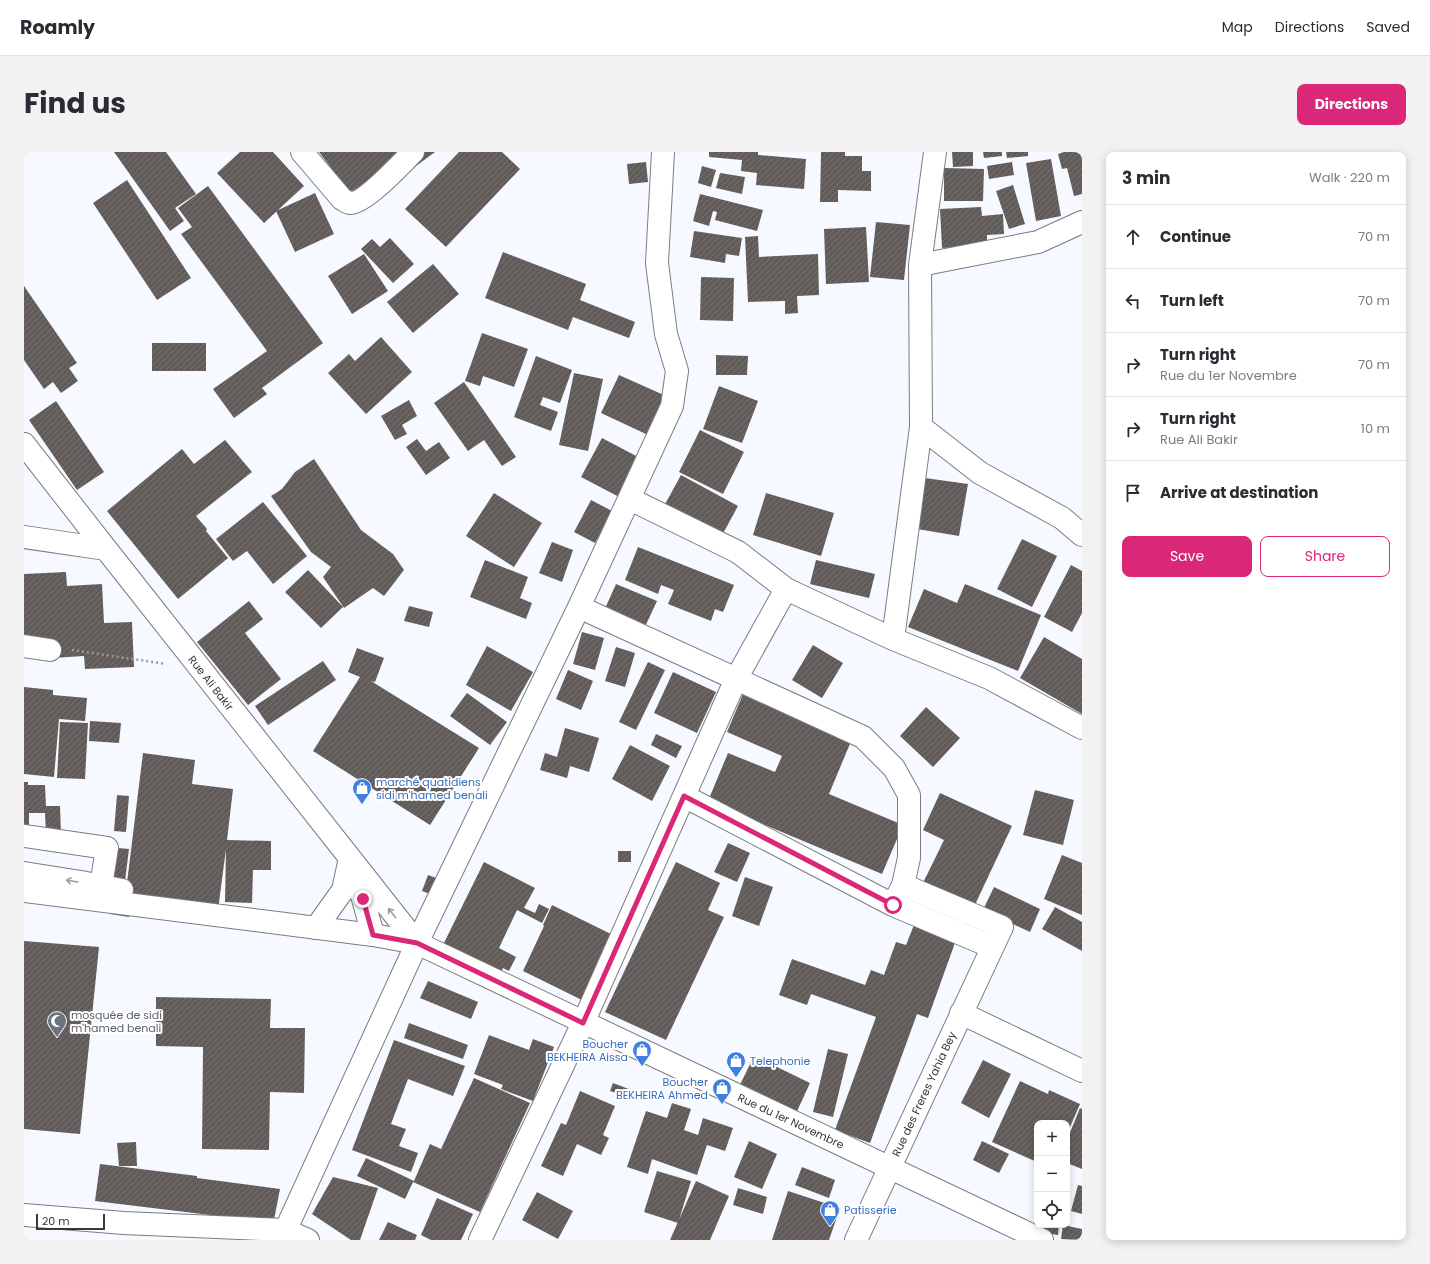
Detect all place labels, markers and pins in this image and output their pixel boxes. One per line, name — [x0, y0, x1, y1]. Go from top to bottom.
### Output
place label: marché quatidiens sidi m'hamed benali — [376, 774, 488, 803]
shop icon: marché quatidiens sidi m'hamed benali — [351, 777, 373, 805]
place label: mosquée de sidi m'hamed benali — [71, 1007, 162, 1036]
mosque icon: mosquée de sidi m'hamed benali — [46, 1010, 68, 1038]
place label: Boucher BEKHEIRA Aissa — [547, 1036, 628, 1065]
shop icon: Boucher BEKHEIRA Aissa — [631, 1039, 653, 1067]
shop icon: Telephonie — [725, 1050, 747, 1078]
place label: Telephonie — [750, 1053, 811, 1069]
place label: Boucher BEKHEIRA Ahmed — [616, 1074, 708, 1103]
shop icon: Boucher BEKHEIRA Ahmed — [711, 1077, 733, 1105]
shop icon: Patisserie — [819, 1199, 841, 1227]
place label: Patisserie — [844, 1202, 897, 1218]

